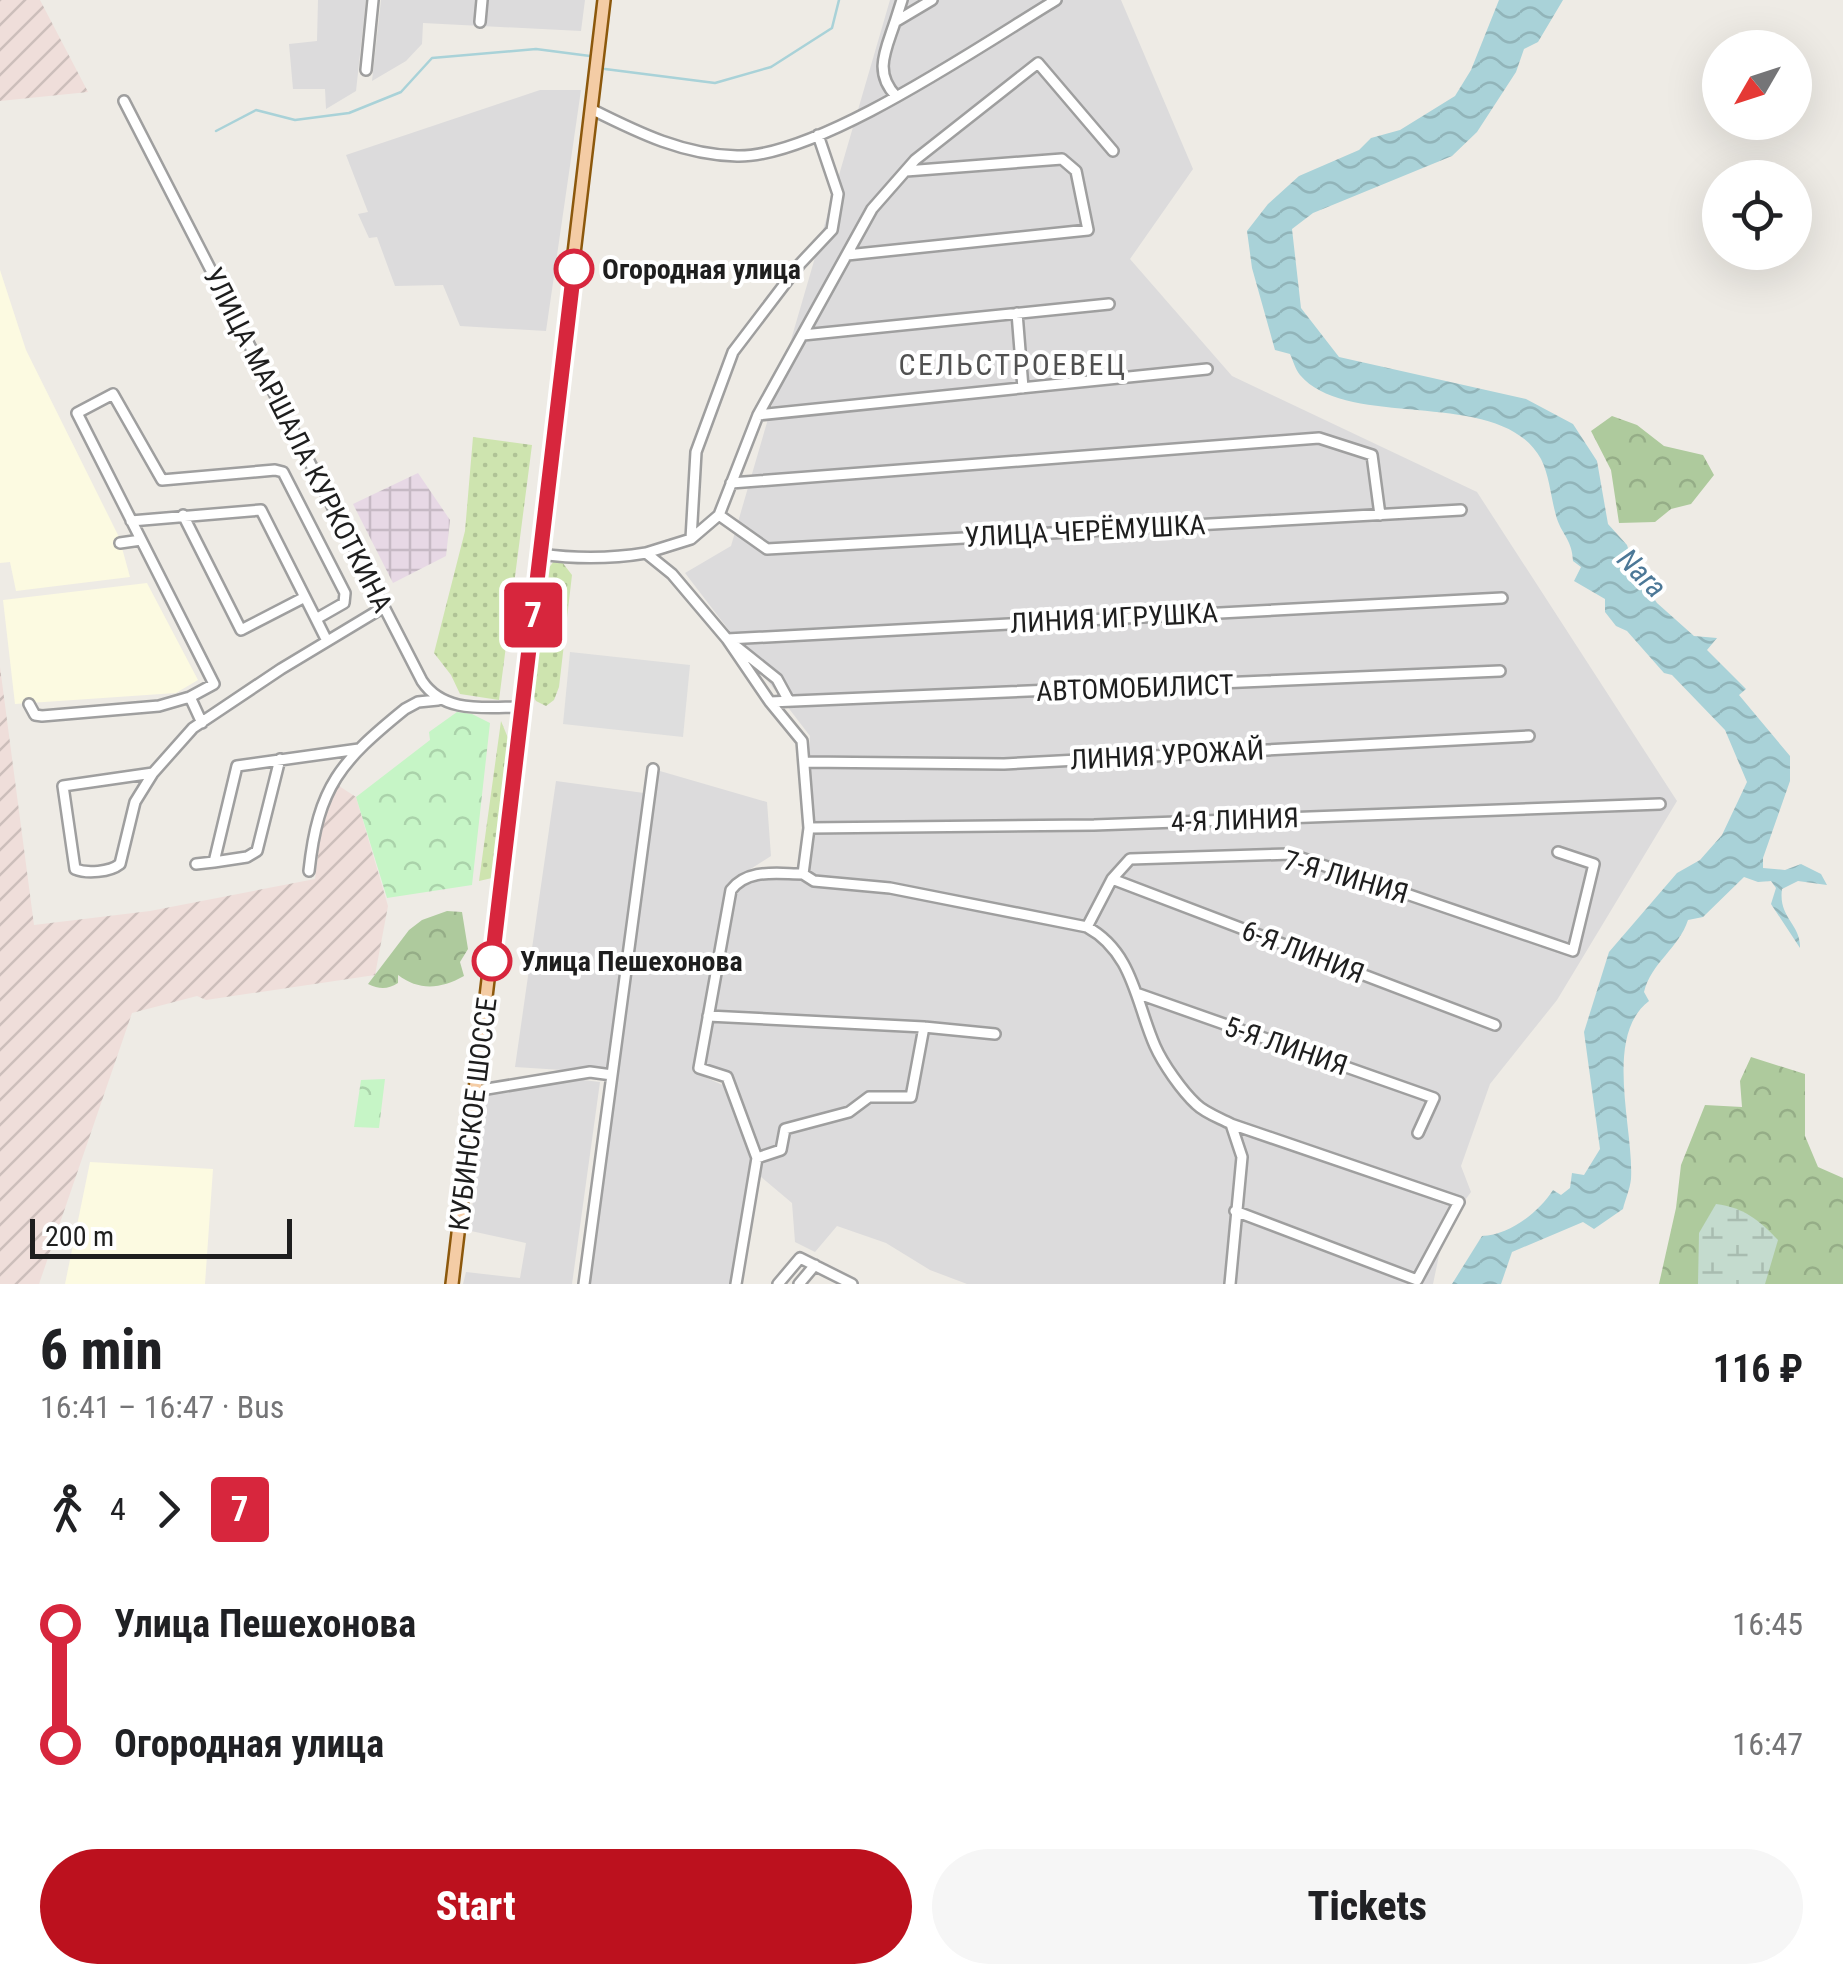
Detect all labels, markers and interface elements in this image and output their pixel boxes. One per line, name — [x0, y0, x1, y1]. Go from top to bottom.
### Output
north arrow — [1702, 30, 1812, 140]
map controls — [1702, 30, 1812, 270]
button: locate — [1702, 160, 1812, 270]
marker: Огородная улица — [555, 250, 593, 288]
place label: Огородная улица — [602, 253, 801, 286]
street label: УЛИЦА МАРШАЛА КУРКОТКИНА — [197, 262, 399, 618]
district label: СЕЛЬСТРОЕВЕЦ — [898, 347, 1128, 382]
street label: УЛИЦА ЧЕРЁМУШКА — [964, 508, 1206, 554]
water label: Nara — [1610, 541, 1674, 605]
line badge: 7 — [500, 582, 566, 648]
text: 7 — [524, 595, 542, 636]
street label: ЛИНИЯ ИГРУШКА — [1009, 596, 1219, 640]
street label: АВТОМОБИЛИСТ — [1036, 668, 1234, 708]
street label: ЛИНИЯ УРОЖАЙ — [1069, 733, 1265, 777]
street label: 4-Я ЛИНИЯ — [1170, 801, 1300, 839]
street label: 7-Я ЛИНИЯ — [1280, 843, 1412, 911]
street label: 6-Я ЛИНИЯ — [1237, 914, 1369, 990]
marker: Улица Пешехонова — [473, 942, 511, 980]
place label: Улица Пешехонова — [520, 945, 743, 978]
street label: КУБИНСКОЕ ШОССЕ — [442, 995, 504, 1233]
street label: 5-Я ЛИНИЯ — [1220, 1010, 1352, 1082]
scale bar — [30, 1214, 292, 1258]
text: 200 m — [45, 1220, 114, 1253]
text: 6 min — [40, 1318, 163, 1382]
text: 116 ₽ — [1713, 1347, 1803, 1391]
text: 16:41 – 16:47 · Bus — [40, 1388, 284, 1426]
icon: walk — [40, 1482, 95, 1537]
icon: forward — [141, 1482, 196, 1537]
text: 7 — [231, 1489, 249, 1530]
text: 4 — [110, 1490, 126, 1528]
text: Улица Пешехонова — [114, 1602, 416, 1646]
text: 16:45 — [1732, 1605, 1803, 1643]
text: Огородная улица — [114, 1722, 384, 1766]
text: 16:47 — [1732, 1725, 1803, 1763]
button: Start — [40, 1849, 912, 1964]
button: Tickets — [932, 1849, 1803, 1964]

